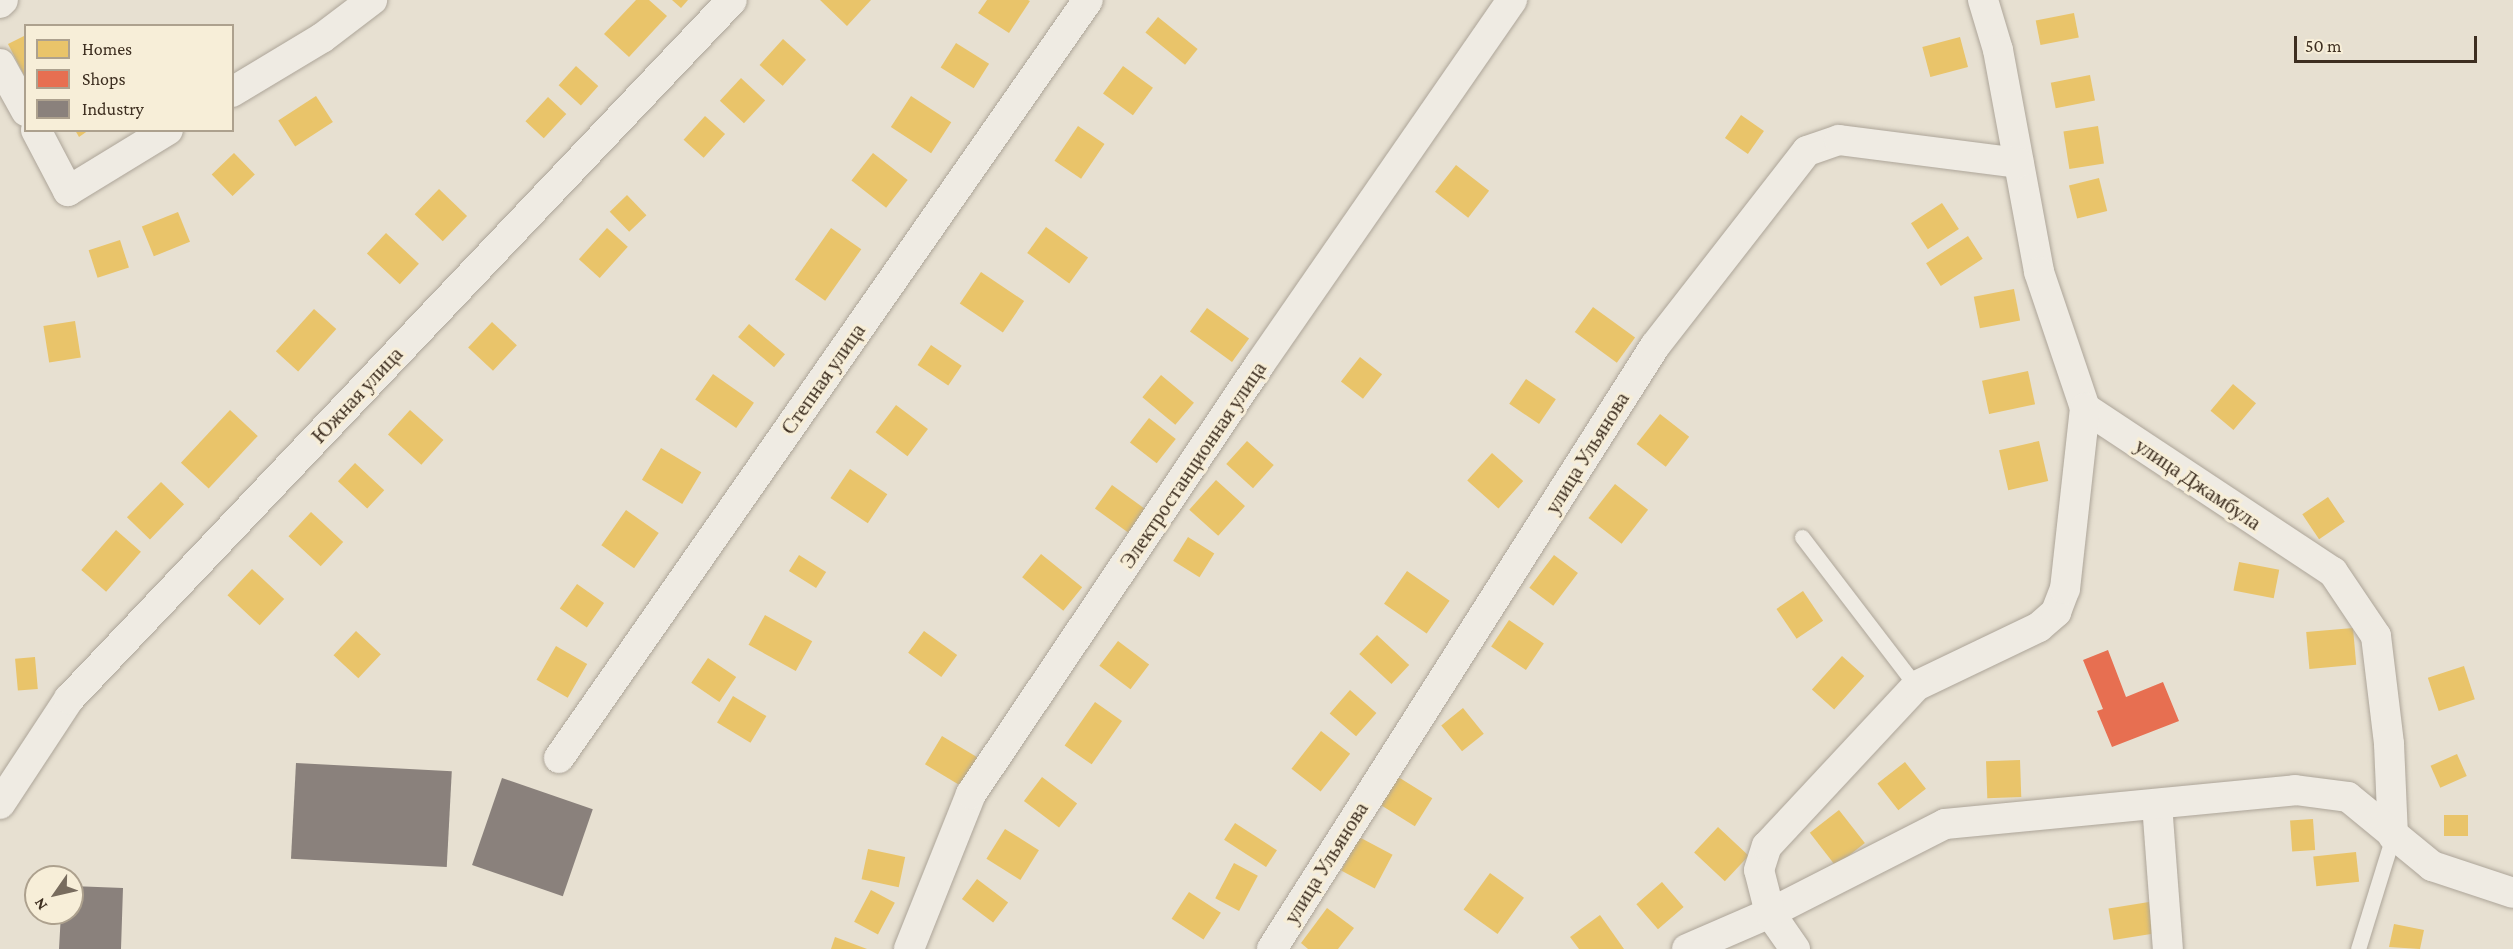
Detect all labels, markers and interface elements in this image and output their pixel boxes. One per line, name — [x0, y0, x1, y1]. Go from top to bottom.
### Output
legend — [24, 24, 234, 132]
scale bar — [2297, 24, 2480, 62]
text: 50 m — [2305, 36, 2342, 56]
text: Homes — [82, 39, 132, 59]
text: Shops — [82, 69, 126, 89]
text: Industry — [82, 99, 144, 119]
street label: Степная улица — [776, 319, 870, 439]
street label: Южная улица — [306, 342, 408, 448]
street label: Электростанционная улица — [1114, 357, 1272, 573]
street label: улица Ульянова — [1540, 388, 1634, 518]
street label: улица Джамбула — [2130, 433, 2266, 535]
street label: улица Ульянова — [1279, 798, 1373, 928]
north arrow — [24, 865, 84, 925]
text: N — [30, 895, 50, 914]

